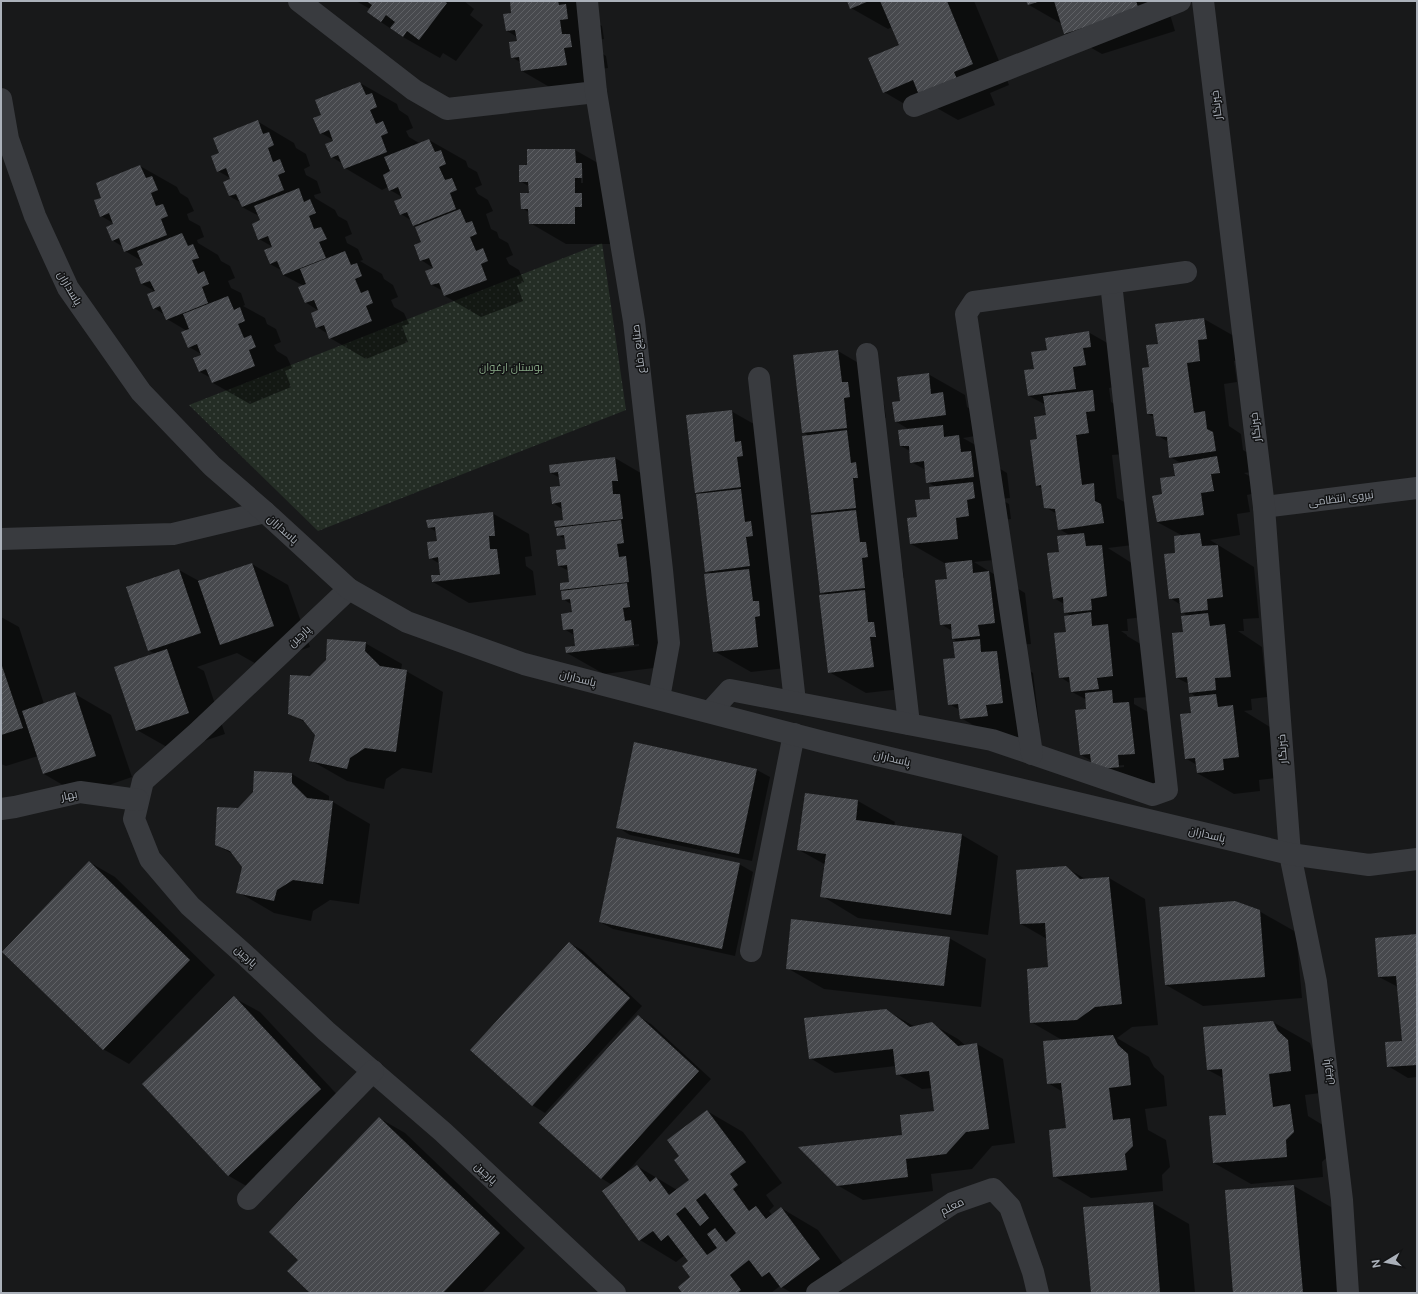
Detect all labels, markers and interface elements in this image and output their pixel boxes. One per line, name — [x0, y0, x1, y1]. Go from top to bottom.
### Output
street label: خبرنگار — [1208, 89, 1225, 121]
street label: پاسداران — [55, 269, 85, 308]
street label: صنایع دفاع — [629, 324, 649, 374]
park label: بوستان ارغوان — [479, 361, 543, 374]
street label: خبرنگار — [1247, 411, 1264, 443]
street label: نیروی انتظامی — [1308, 488, 1374, 509]
street label: پاسداران — [264, 512, 301, 547]
street label: پارچین — [285, 623, 313, 650]
street label: پاسداران — [558, 668, 598, 689]
street label: خبرنگار — [1275, 734, 1290, 765]
street label: پاسداران — [872, 748, 912, 769]
street label: بهار — [59, 788, 78, 804]
street label: پاسداران — [1187, 824, 1227, 845]
street label: پارچین — [232, 943, 260, 970]
street label: پارچین — [1319, 1058, 1336, 1086]
street label: پارچین — [472, 1160, 500, 1187]
street label: معلم — [938, 1195, 967, 1219]
north arrow — [1366, 1242, 1406, 1282]
text: N — [1369, 1258, 1383, 1269]

